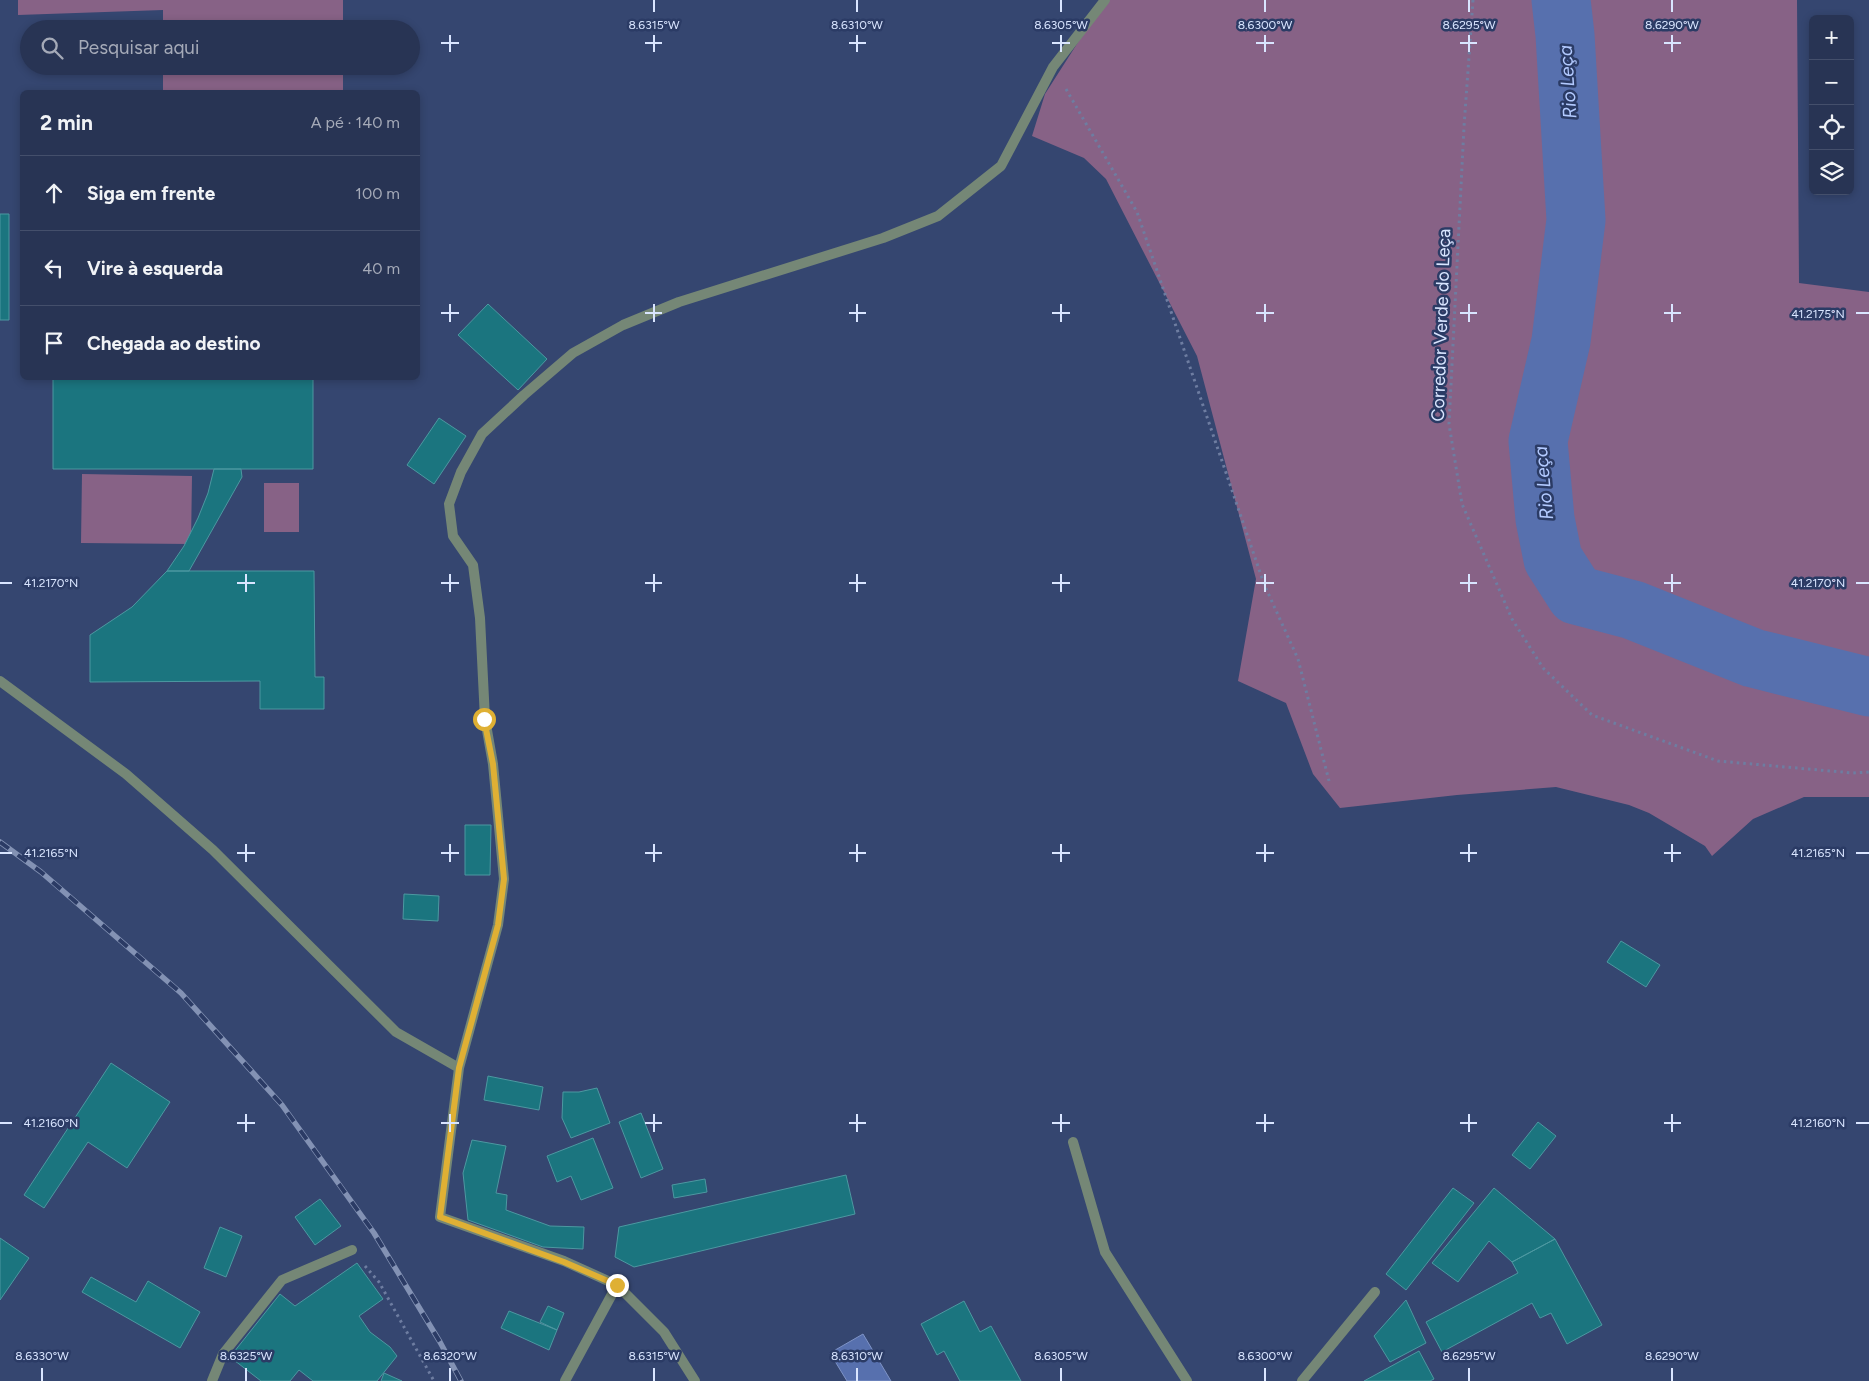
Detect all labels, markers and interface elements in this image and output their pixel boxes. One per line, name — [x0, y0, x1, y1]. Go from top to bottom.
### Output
map controls — [1809, 15, 1854, 195]
button: + — [1809, 15, 1854, 60]
text: 8.6315°W — [629, 18, 680, 32]
text: 8.6310°W — [831, 18, 883, 32]
text: 8.6305°W — [1034, 18, 1088, 32]
text: 8.6300°W — [1238, 18, 1293, 32]
text: 8.6295°W — [1442, 18, 1496, 32]
text: 8.6290°W — [1645, 18, 1699, 32]
search box — [20, 20, 420, 75]
icon: search — [38, 34, 66, 62]
text: Pesquisar aqui — [78, 36, 199, 59]
water label: Rio Leça — [1553, 44, 1582, 120]
button: − — [1809, 60, 1854, 105]
button: locate — [1809, 105, 1854, 150]
text: 2 min — [40, 110, 93, 135]
text: A pé · 140 m — [311, 113, 400, 132]
button: layers — [1809, 150, 1854, 195]
icon: ahead — [40, 179, 68, 207]
text: Siga em frente — [87, 182, 215, 205]
text: 100 m — [355, 184, 400, 203]
street label: Corredor Verde do Leça — [1427, 228, 1455, 422]
icon: left — [40, 254, 68, 282]
text: Vire à esquerda — [87, 257, 223, 280]
text: 40 m — [362, 259, 400, 278]
text: 41.2175°N — [1791, 307, 1845, 321]
icon: arrive — [40, 329, 68, 357]
text: Chegada ao destino — [87, 332, 260, 355]
water label: Rio Leça — [1529, 445, 1558, 521]
text: 41.2170°N — [24, 576, 78, 590]
text: 41.2170°N — [1791, 576, 1845, 590]
route start — [473, 708, 496, 731]
text: 41.2165°N — [24, 846, 78, 860]
text: 41.2165°N — [1791, 846, 1845, 860]
text: 41.2160°N — [24, 1116, 78, 1130]
text: 41.2160°N — [1791, 1116, 1845, 1130]
route end — [606, 1274, 629, 1297]
text: 8.6330°W — [15, 1349, 69, 1363]
text: 8.6325°W — [220, 1349, 273, 1363]
text: 8.6320°W — [423, 1349, 477, 1363]
text: 8.6315°W — [629, 1349, 680, 1363]
text: 8.6310°W — [831, 1349, 883, 1363]
text: 8.6305°W — [1034, 1349, 1088, 1363]
text: 8.6300°W — [1238, 1349, 1293, 1363]
text: 8.6295°W — [1442, 1349, 1496, 1363]
text: 8.6290°W — [1645, 1349, 1699, 1363]

